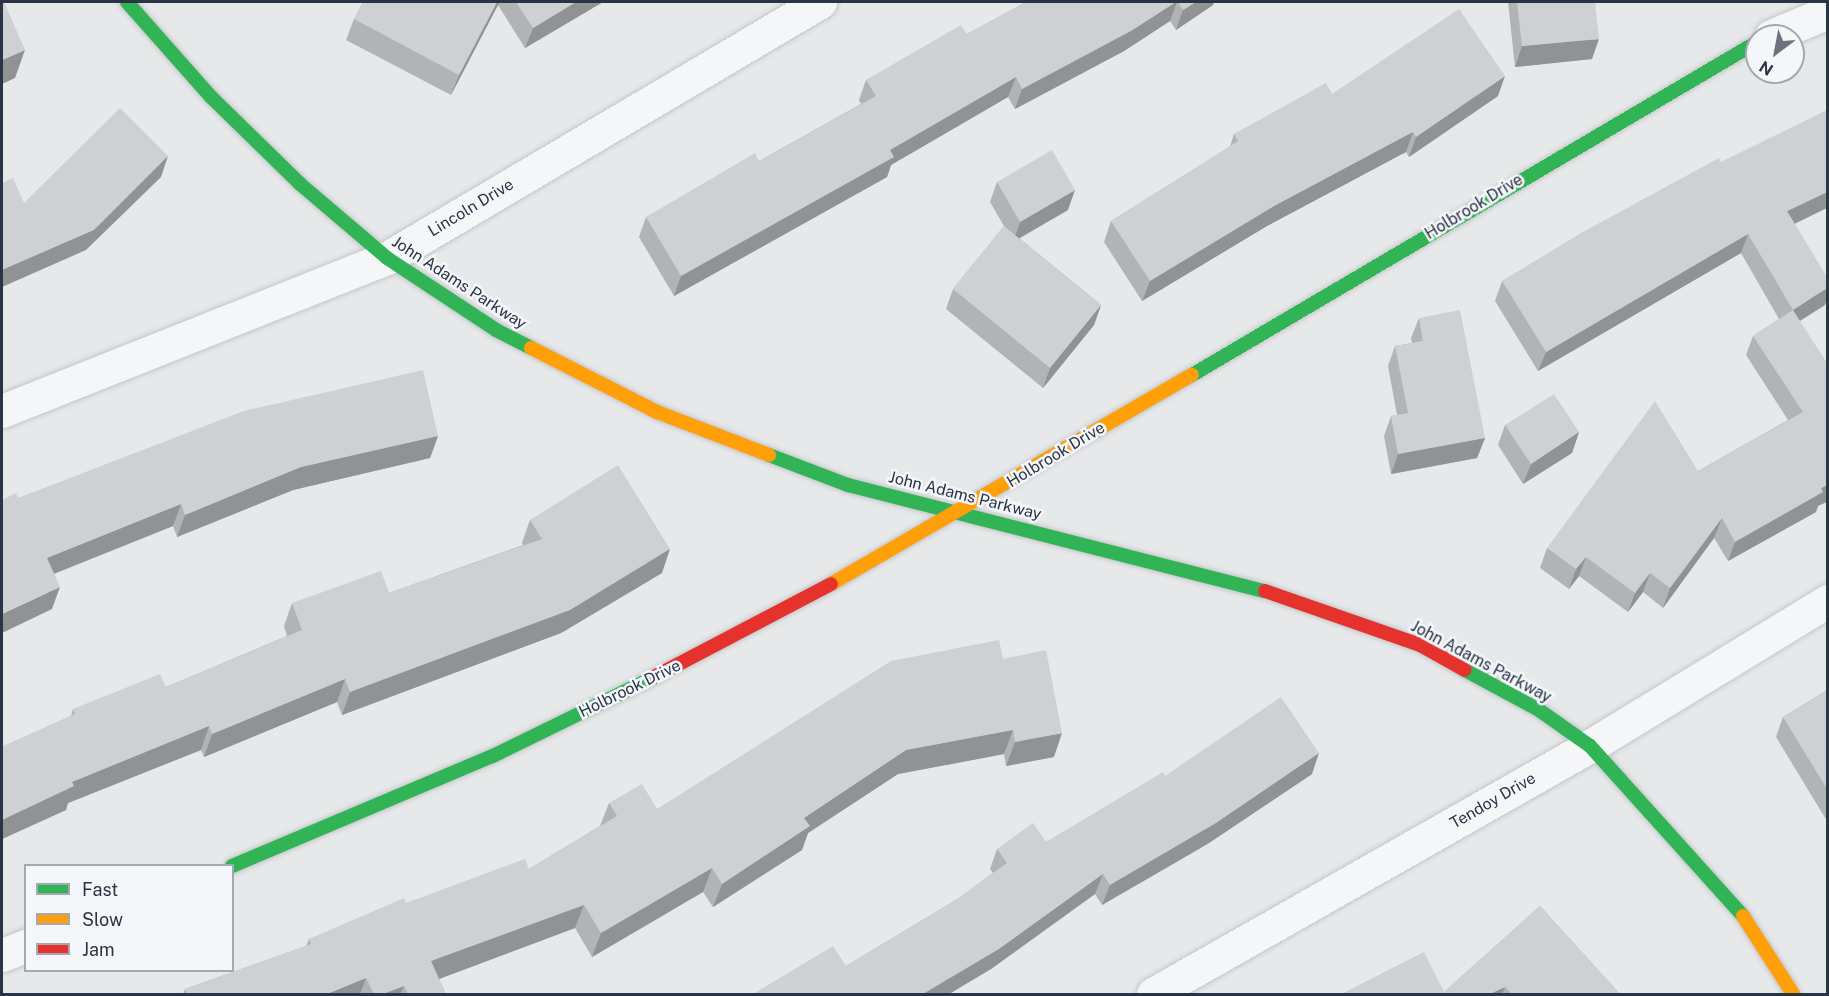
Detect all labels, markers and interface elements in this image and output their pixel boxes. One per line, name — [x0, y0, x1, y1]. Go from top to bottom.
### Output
north arrow — [1745, 24, 1805, 84]
text: N — [1756, 57, 1777, 79]
street label: Holbrook Drive — [1422, 170, 1526, 244]
street label: Lincoln Drive — [425, 175, 517, 241]
street label: John Adams Parkway — [388, 232, 530, 334]
street label: Holbrook Drive — [1004, 418, 1108, 492]
street label: John Adams Parkway — [887, 468, 1043, 524]
street label: John Adams Parkway — [1407, 617, 1555, 707]
street label: Holbrook Drive — [576, 656, 684, 722]
street label: Tendoy Drive — [1447, 769, 1539, 833]
legend — [24, 864, 234, 972]
text: Fast — [82, 879, 118, 900]
text: Slow — [82, 909, 123, 930]
text: Jam — [82, 939, 115, 960]

